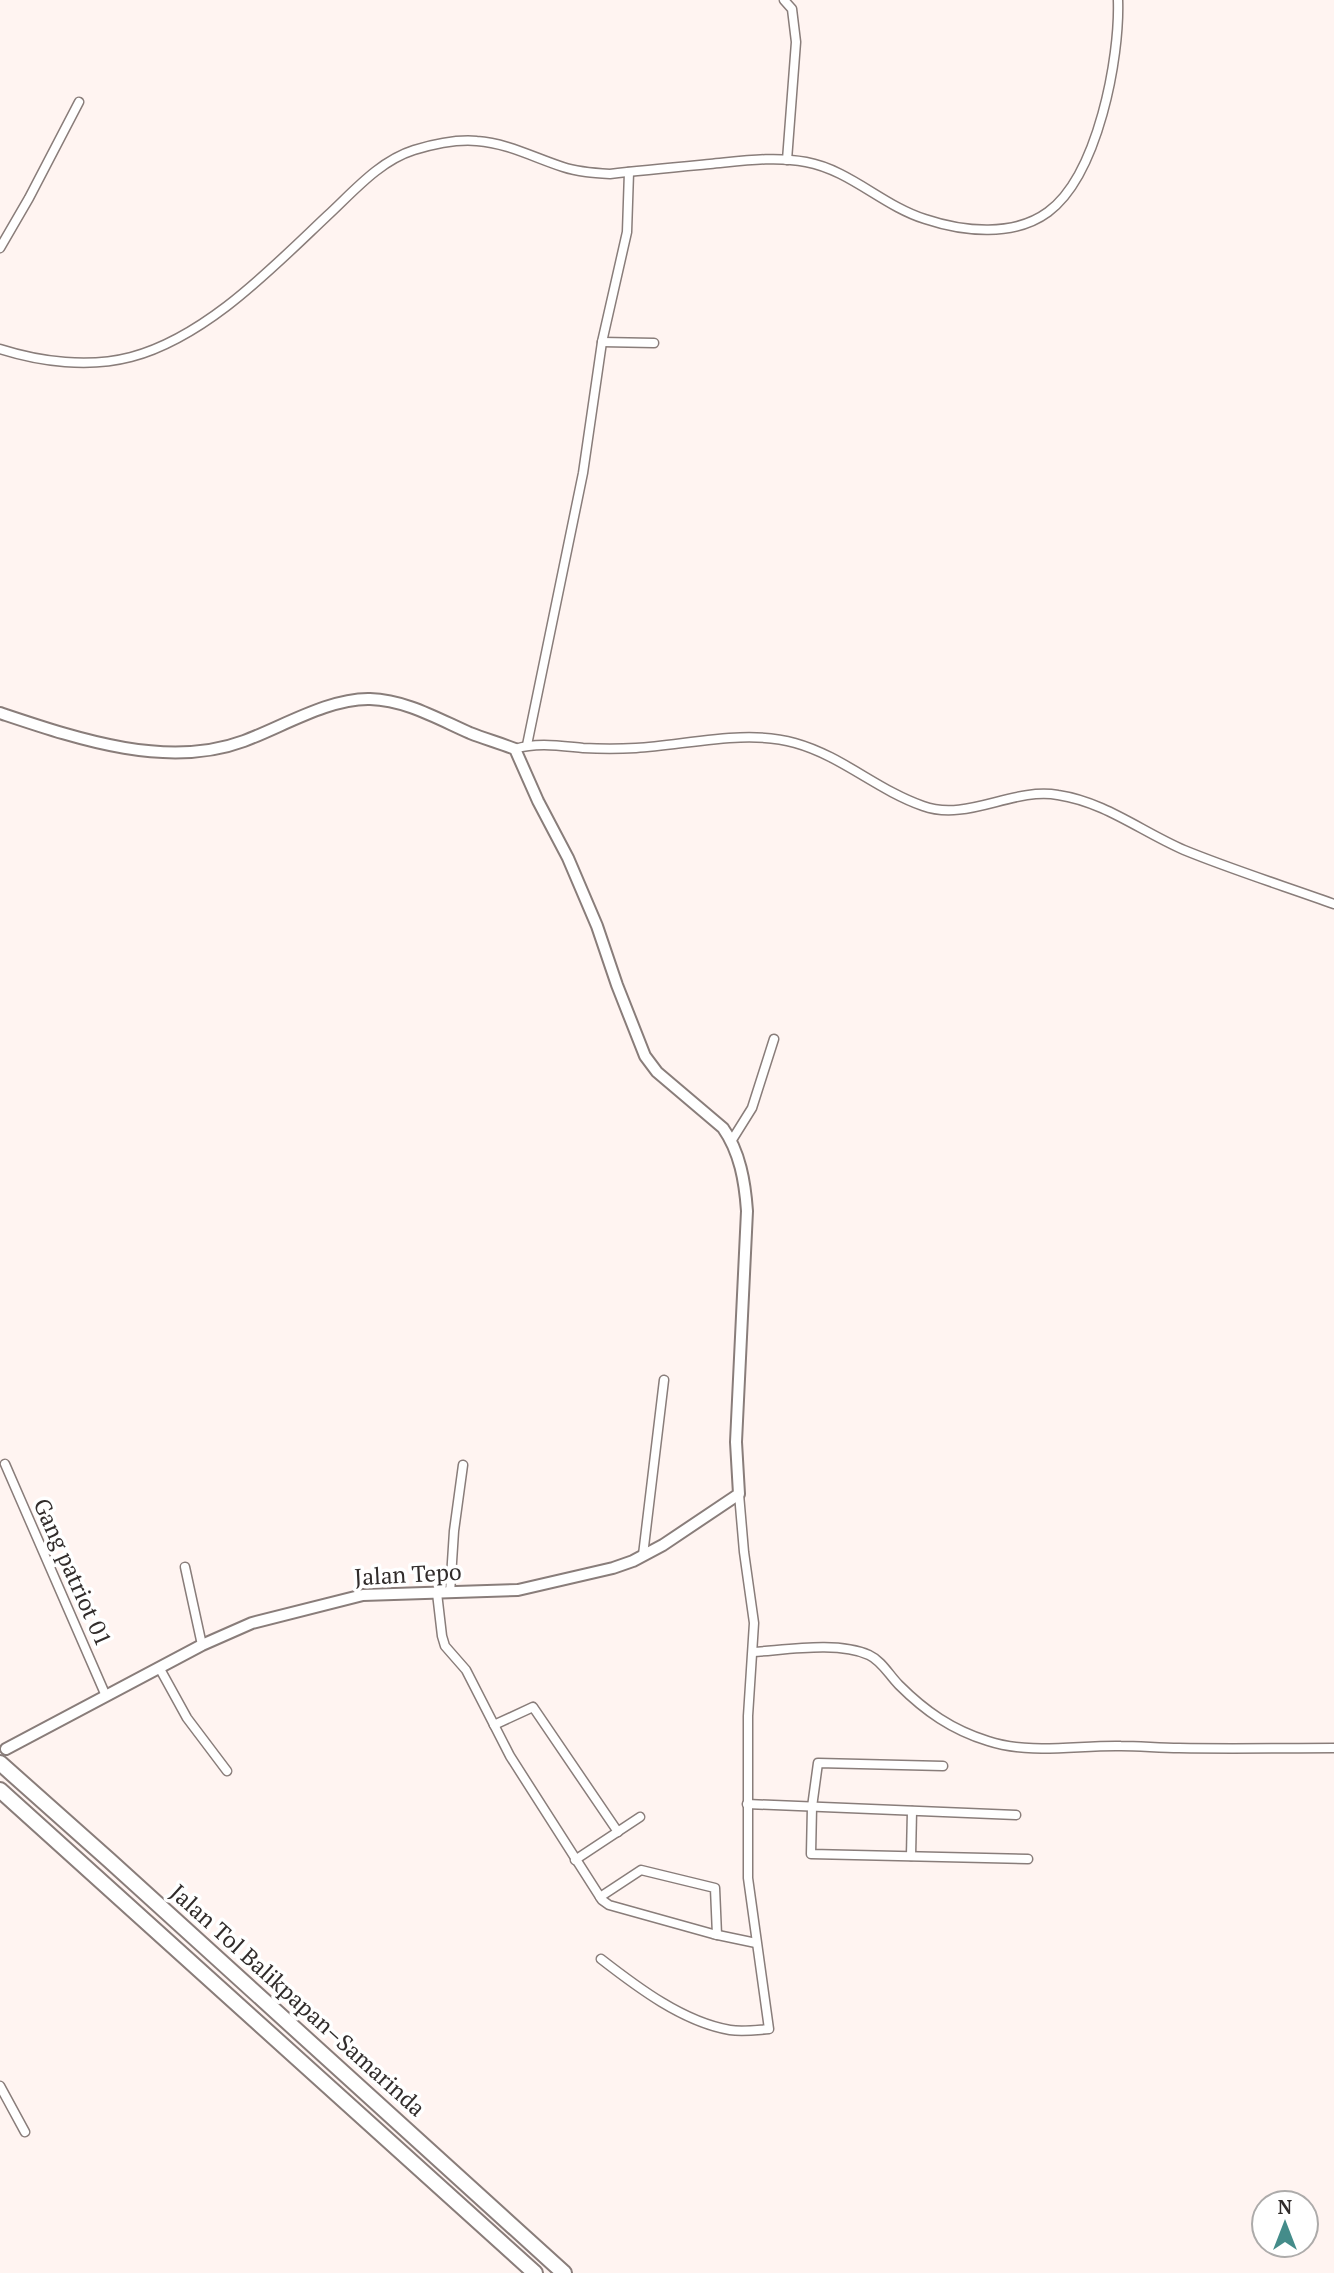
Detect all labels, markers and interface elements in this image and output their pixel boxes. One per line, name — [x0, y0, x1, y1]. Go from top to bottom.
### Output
street label: Gang patriot 01 — [27, 1493, 119, 1651]
street label: Jalan Tepo — [354, 1556, 462, 1592]
street label: Jalan Tol Balikpapan–Samarinda — [164, 1877, 432, 2123]
north arrow — [1250, 2189, 1320, 2259]
text: N — [1278, 2194, 1293, 2219]

